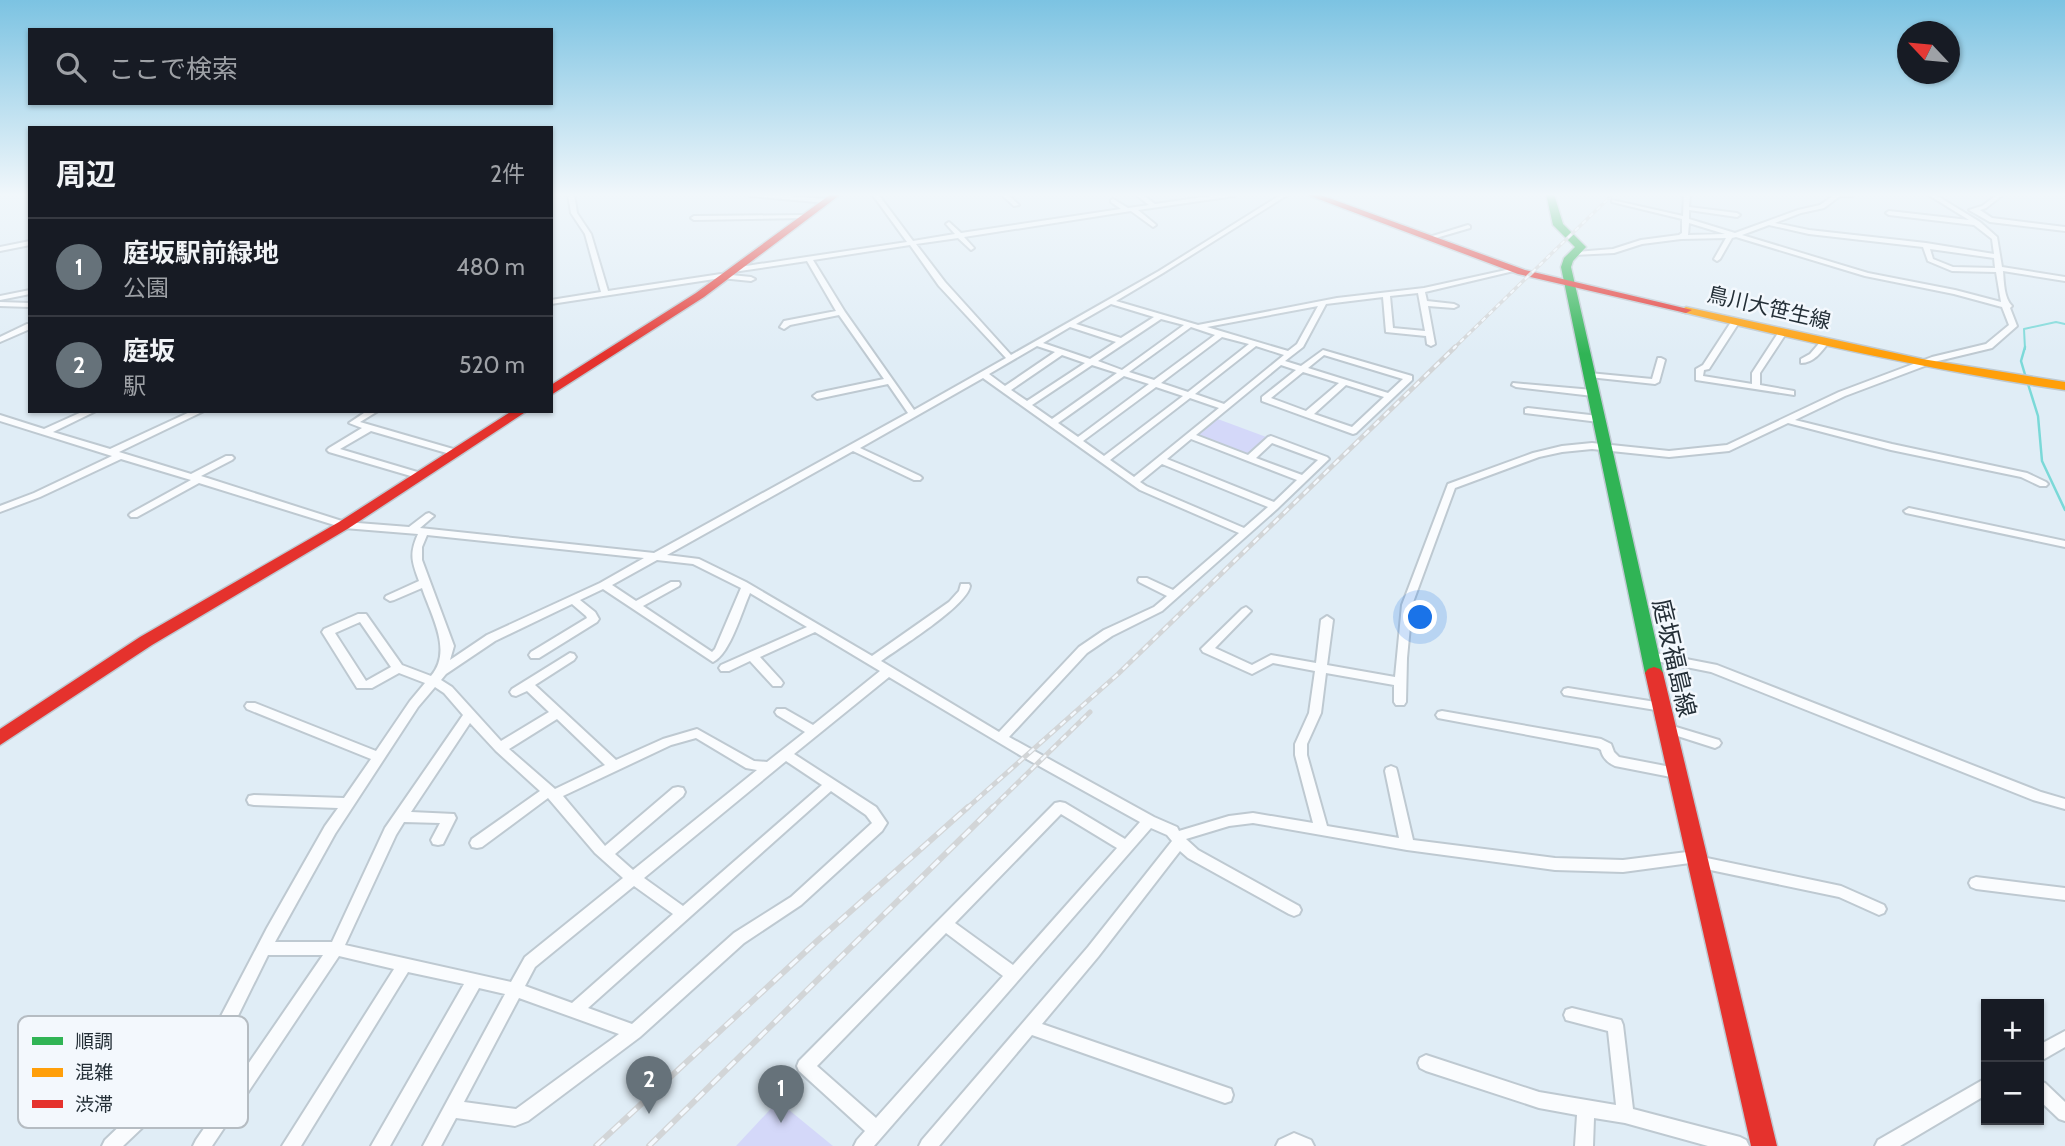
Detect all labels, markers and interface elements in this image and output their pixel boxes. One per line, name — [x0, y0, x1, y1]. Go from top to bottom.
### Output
north arrow — [1897, 21, 1960, 84]
search box — [28, 28, 553, 105]
icon: search — [52, 48, 90, 86]
text: ここで検索 — [108, 53, 238, 85]
text: 周辺 — [56, 156, 116, 193]
text: 2件 — [490, 160, 525, 188]
text: 庭坂駅前緑地 — [123, 237, 279, 269]
text: 1 — [75, 253, 83, 281]
text: 480 m — [456, 253, 525, 281]
text: 公園 — [123, 274, 169, 302]
street label: 鳥川大笹生線 — [1705, 281, 1833, 334]
text: 庭坂 — [123, 335, 175, 367]
text: 2 — [73, 351, 85, 379]
text: 520 m — [459, 351, 525, 379]
text: 駅 — [123, 372, 146, 400]
street label: 庭坂福島線 — [1647, 596, 1702, 720]
your location — [1403, 600, 1437, 634]
map controls — [1981, 999, 2044, 1125]
button: + — [1981, 999, 2044, 1062]
legend — [18, 1016, 248, 1128]
text: 順調 — [75, 1030, 113, 1053]
pin: 2 — [626, 1056, 672, 1114]
text: 混雑 — [75, 1061, 113, 1084]
button: − — [1981, 1062, 2044, 1125]
pin: 1 — [758, 1065, 804, 1123]
text: 渋滞 — [75, 1093, 113, 1116]

